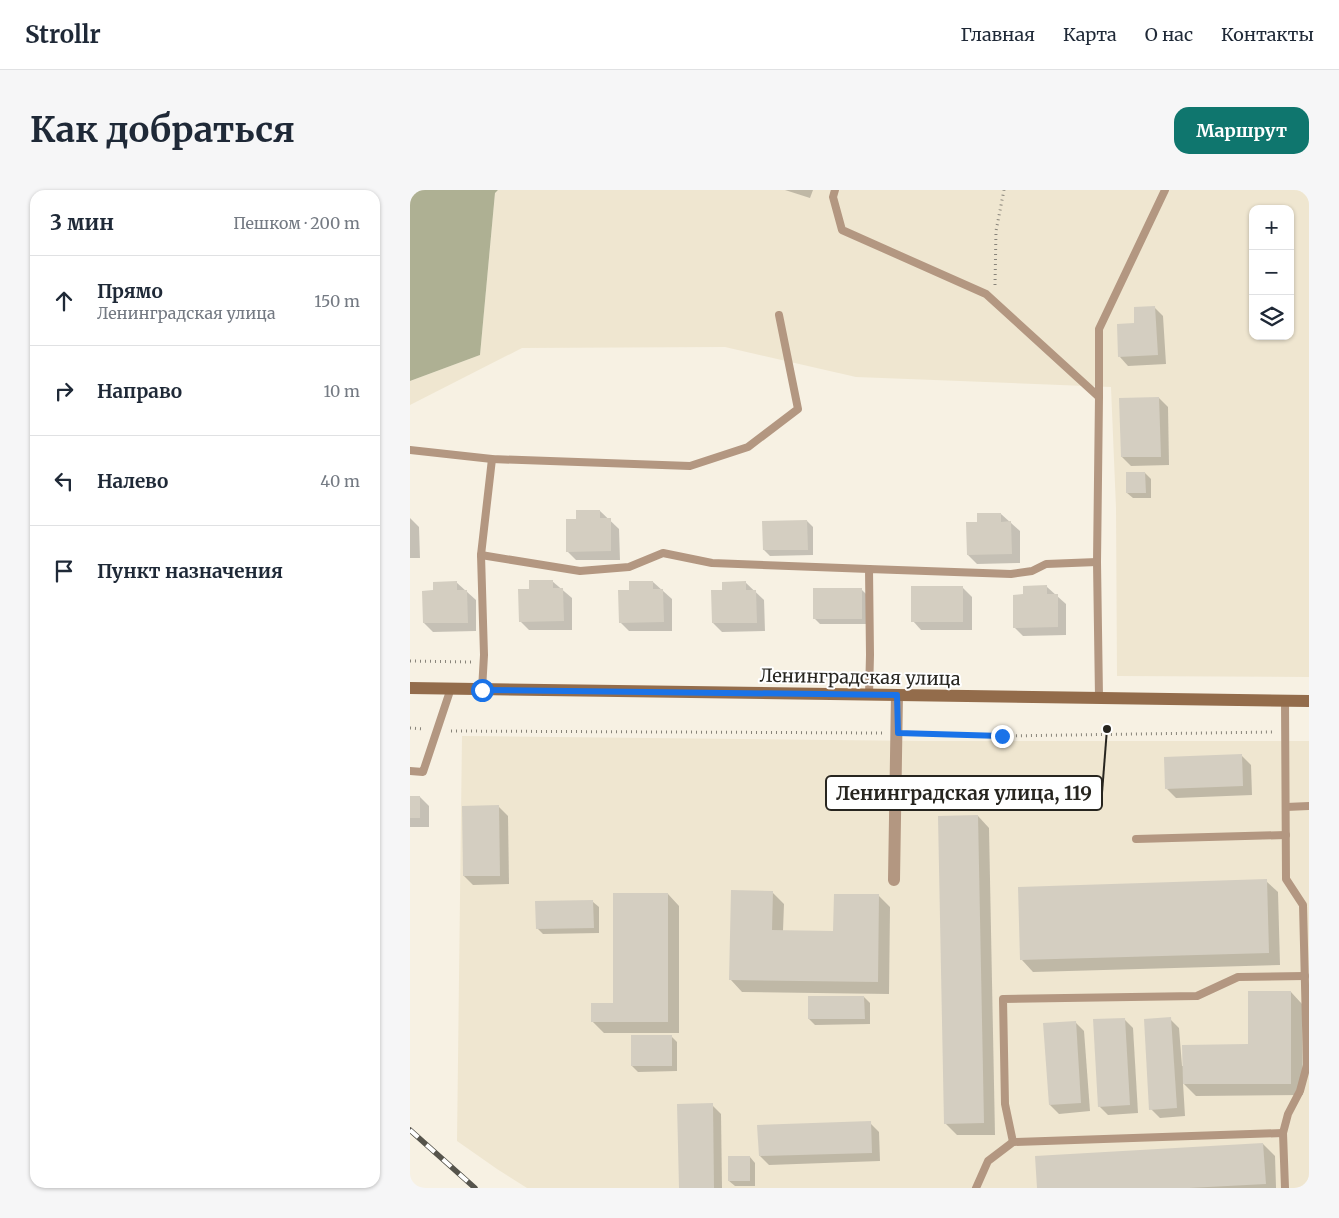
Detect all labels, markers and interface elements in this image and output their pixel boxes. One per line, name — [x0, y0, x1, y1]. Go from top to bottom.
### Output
text: Strollr — [25, 19, 101, 50]
text: Главная — [960, 23, 1035, 46]
text: Карта — [1063, 23, 1117, 46]
text: О нас — [1145, 23, 1193, 46]
text: Контакты — [1221, 23, 1314, 46]
button: Маршрут — [1174, 107, 1309, 154]
text: Как добраться — [30, 108, 295, 152]
map controls — [1249, 205, 1294, 340]
button: + — [1249, 205, 1294, 250]
text: 3 мин — [50, 209, 114, 236]
text: Пешком · 200 m — [233, 213, 360, 233]
button: − — [1249, 250, 1294, 295]
text: Прямо — [97, 279, 163, 303]
icon: ahead — [50, 287, 78, 315]
text: 150 m — [314, 291, 360, 311]
button: layers — [1249, 295, 1294, 340]
text: Ленинградская улица — [97, 303, 276, 323]
icon: right — [50, 377, 78, 405]
text: Направо — [97, 379, 182, 403]
text: 10 m — [323, 381, 360, 401]
icon: left — [50, 467, 78, 495]
text: Налево — [97, 469, 168, 493]
text: 40 m — [320, 471, 360, 491]
icon: arrive — [50, 557, 78, 585]
text: Пункт назначения — [97, 559, 283, 583]
street label: Ленинградская улица — [759, 664, 961, 690]
route start — [471, 679, 494, 702]
route end — [991, 725, 1014, 748]
callout: Ленинградская улица, 119 — [826, 776, 1102, 810]
text: Ленинградская улица, 119 — [836, 781, 1092, 805]

